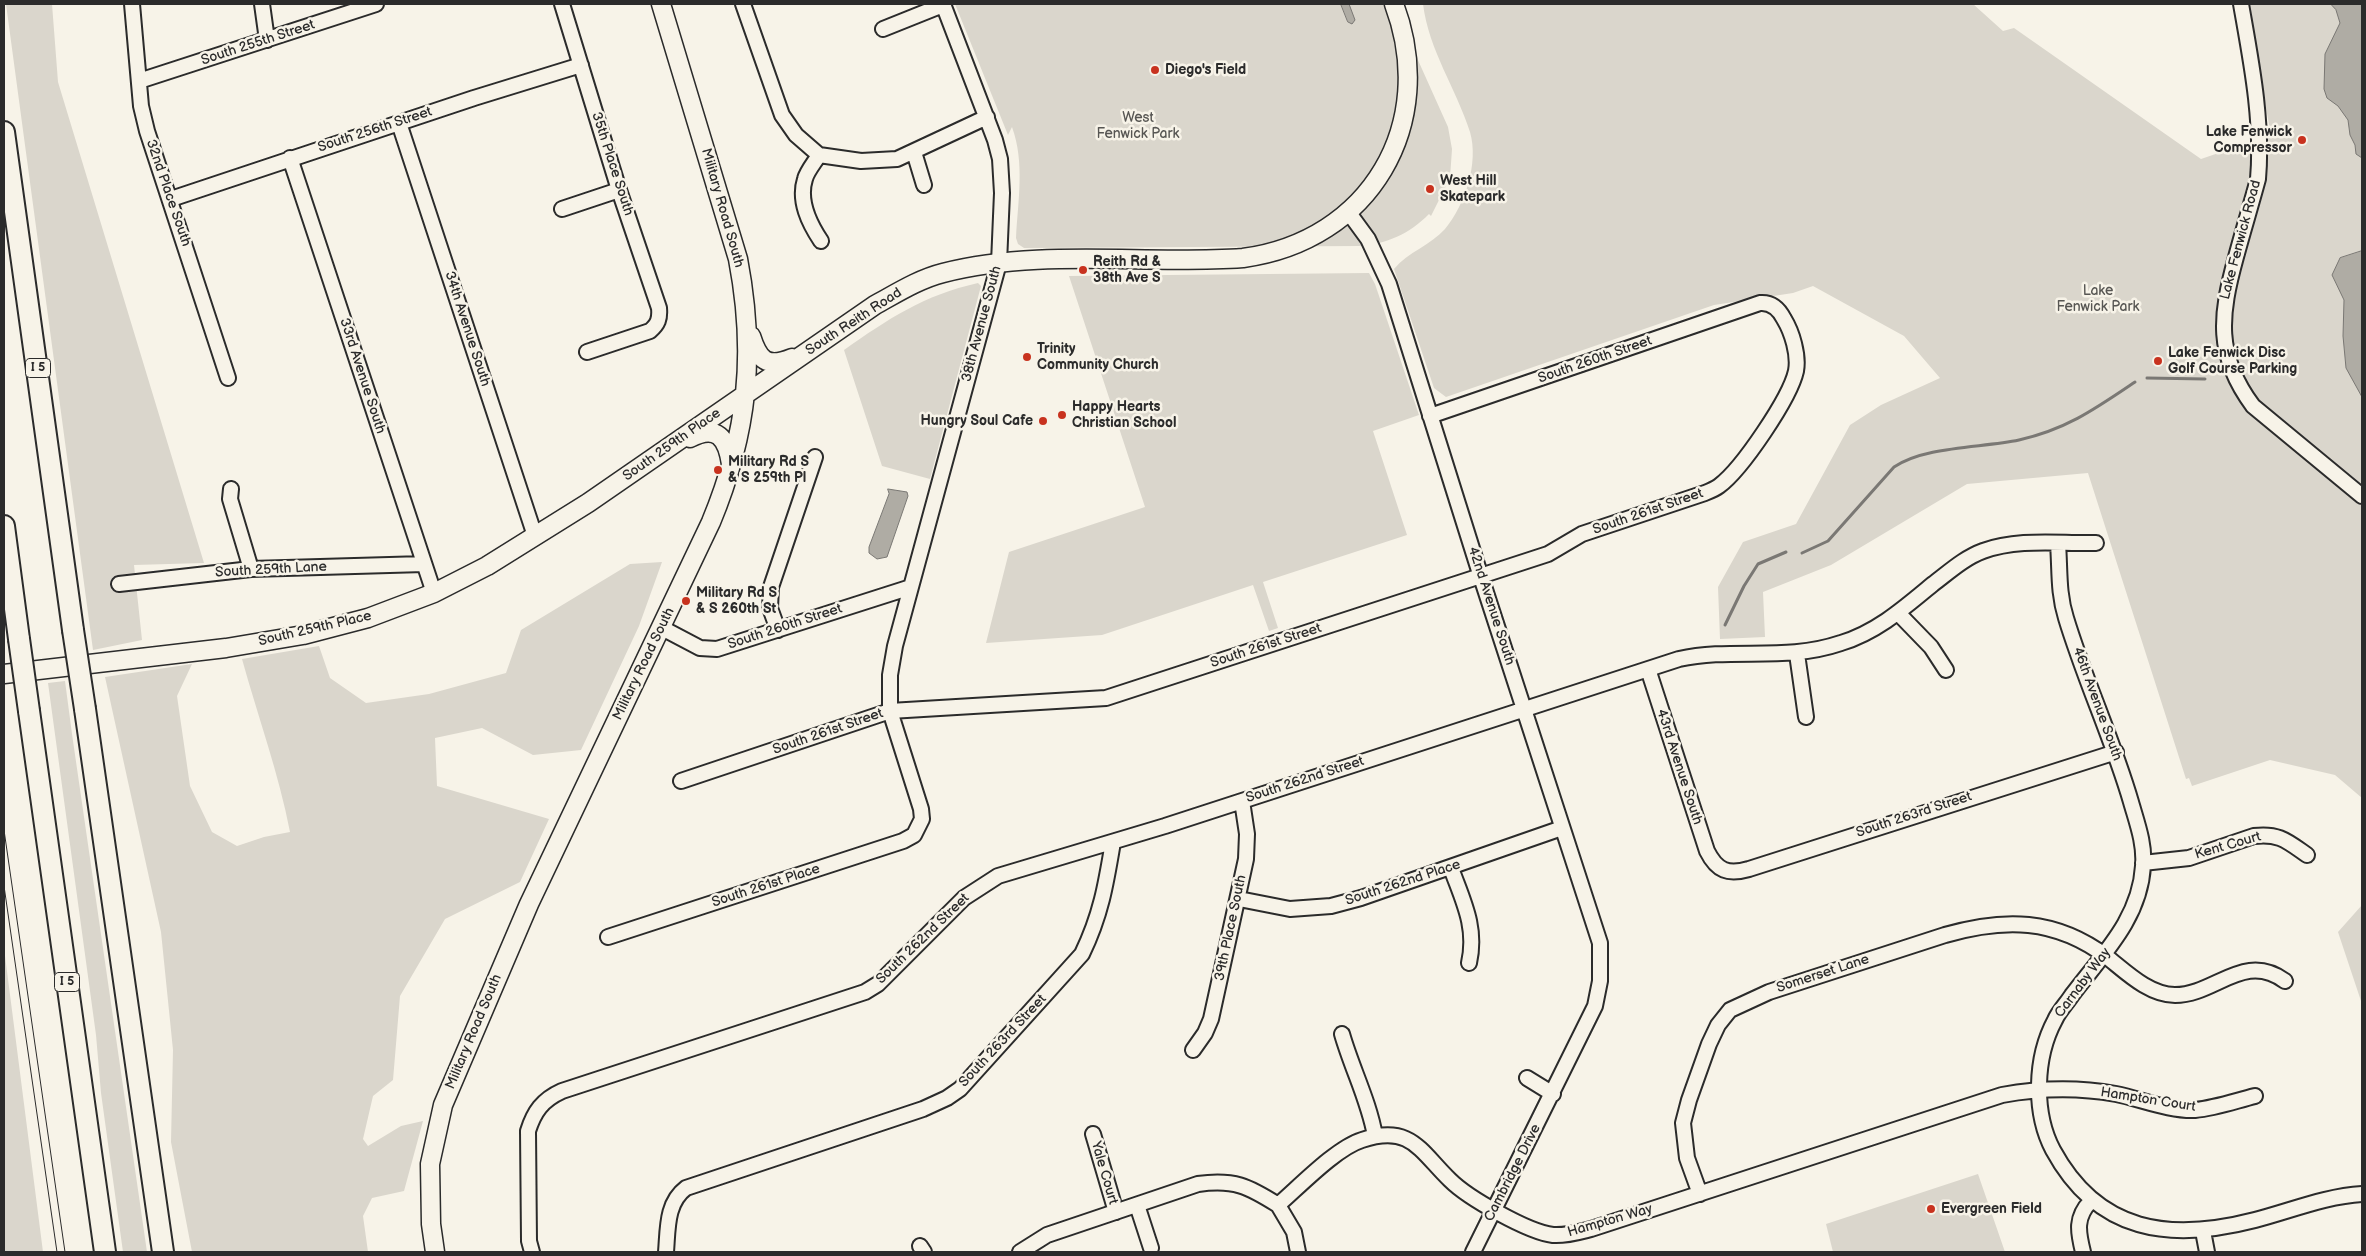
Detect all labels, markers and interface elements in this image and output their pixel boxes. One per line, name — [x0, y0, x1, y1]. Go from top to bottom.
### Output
street label: South 255th Street — [199, 17, 317, 69]
place label: Diego's Field — [1165, 62, 1246, 78]
marker: Diego's Field — [1149, 64, 1161, 76]
street label: South 256th Street — [316, 104, 434, 156]
street label: 35th Place South — [587, 110, 637, 218]
park label: West Fenwick Park — [1097, 110, 1179, 142]
place label: Lake Fenwick Compressor — [2206, 124, 2292, 156]
marker: Lake Fenwick Compressor — [2296, 134, 2308, 146]
street label: 32nd Place South — [142, 137, 194, 249]
street label: Military Road South — [697, 146, 747, 270]
place label: West Hill Skatepark — [1440, 173, 1505, 206]
street label: Lake Fenwick Road — [2217, 178, 2265, 302]
marker: West Hill Skatepark — [1424, 183, 1436, 195]
place label: Reith Rd & 38th Ave S — [1093, 254, 1161, 286]
street label: 38th Avenue South — [958, 264, 1006, 384]
marker: Reith Rd & 38th Ave S — [1077, 264, 1089, 276]
street label: 34th Avenue South — [440, 269, 494, 389]
park label: Lake Fenwick Park — [2057, 283, 2139, 316]
street label: South Reith Road — [803, 285, 905, 359]
street label: 33rd Avenue South — [335, 316, 389, 436]
street label: South 260th Street — [1536, 333, 1654, 387]
place label: Trinity Community Church — [1037, 341, 1159, 374]
place label: Lake Fenwick Disc Golf Course Parking — [2168, 345, 2297, 378]
marker: Trinity Community Church — [1021, 351, 1033, 363]
marker: Lake Fenwick Disc Golf Course Parking — [2152, 355, 2164, 367]
road number: I 5 — [26, 358, 50, 378]
place label: Happy Hearts Christian School — [1072, 399, 1176, 432]
street label: South 259th Place — [620, 405, 724, 485]
marker: Happy Hearts Christian School — [1056, 409, 1068, 421]
place label: Hungry Soul Cafe — [921, 413, 1033, 429]
marker: Hungry Soul Cafe — [1037, 415, 1049, 427]
place label: Military Rd S & S 259th Pl — [728, 454, 809, 487]
marker: Military Rd S & S 259th Pl — [712, 464, 724, 476]
street label: South 261st Street — [1591, 485, 1705, 539]
street label: 42nd Avenue South — [1464, 545, 1518, 667]
street label: South 259th Lane — [215, 559, 327, 581]
place label: Military Rd S & S 260th St — [696, 585, 777, 618]
marker: Military Rd S & S 260th St — [680, 595, 692, 607]
street label: South 260th Street — [726, 601, 844, 653]
street label: Military Road South — [609, 605, 679, 723]
street label: South 259th Place — [257, 608, 373, 650]
street label: South 261st Street — [1208, 620, 1324, 672]
street label: 46th Avenue South — [2069, 645, 2125, 763]
street label: South 261st Street — [771, 705, 885, 759]
street label: 43rd Avenue South — [1652, 707, 1706, 827]
street label: South 262nd Street — [1244, 753, 1366, 807]
street label: South 263rd Street — [1854, 788, 1974, 842]
street label: Kent Court — [2193, 829, 2263, 863]
street label: South 262nd Place — [1343, 856, 1463, 910]
street label: South 261st Place — [710, 861, 822, 911]
street label: 39th Place South — [1212, 873, 1250, 983]
street label: South 262nd Street — [873, 890, 973, 988]
street label: Carnaby Way — [2051, 945, 2115, 1021]
street label: Somerset Lane — [1775, 951, 1871, 997]
road number: I 5 — [54, 972, 80, 992]
street label: Military Road South — [442, 972, 506, 1092]
street label: South 263rd Street — [956, 991, 1050, 1091]
street label: Hampton Court — [2099, 1084, 2197, 1116]
street label: Cambridge Drive — [1481, 1122, 1545, 1224]
street label: Yale Court — [1087, 1139, 1121, 1207]
street label: Hampton Way — [1566, 1201, 1654, 1241]
place label: Evergreen Field — [1941, 1201, 2042, 1217]
marker: Evergreen Field — [1925, 1203, 1937, 1215]

